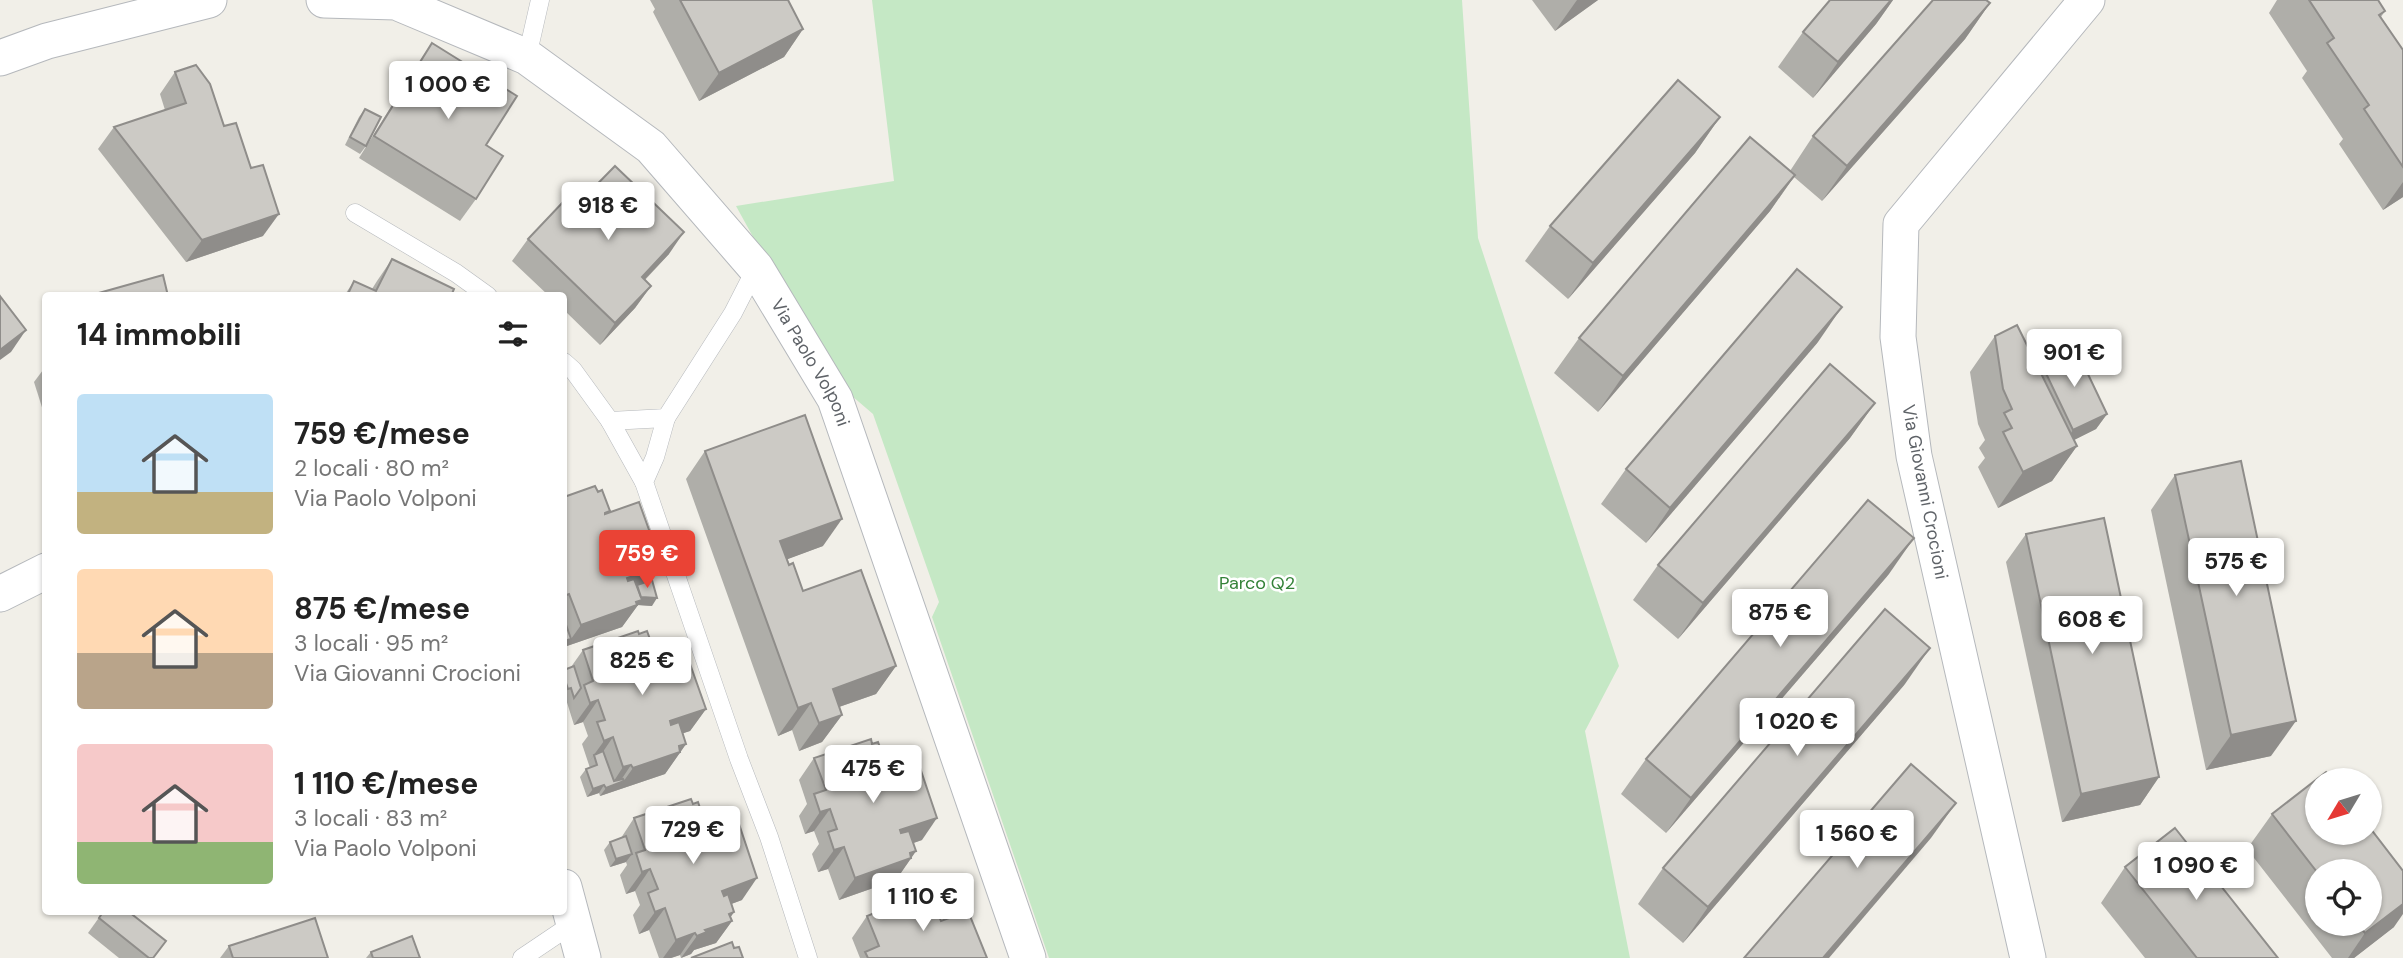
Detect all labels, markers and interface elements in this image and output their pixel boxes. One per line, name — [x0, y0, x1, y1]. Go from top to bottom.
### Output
pin: 1 000 € — [383, 61, 513, 121]
text: 1 000 € — [405, 69, 491, 99]
pin: 918 € — [559, 182, 657, 242]
text: 918 € — [578, 190, 638, 220]
street label: Via Paolo Volponi — [765, 294, 856, 429]
text: 14 immobili — [77, 315, 242, 354]
icon: filters — [494, 315, 532, 353]
pin: 901 € — [2025, 330, 2123, 389]
text: 901 € — [2043, 337, 2105, 367]
street label: Via Giovanni Crocioni — [1896, 403, 1954, 581]
text: 759 €/mese — [294, 414, 470, 453]
icon: home — [133, 422, 217, 506]
text: 2 locali · 80 m² — [294, 453, 449, 483]
text: Via Paolo Volponi — [294, 483, 477, 513]
pin: 759 € — [598, 530, 696, 590]
text: 759 € — [615, 538, 679, 568]
pin: 575 € — [2187, 538, 2285, 598]
text: 575 € — [2204, 546, 2268, 576]
park label: Parco Q2 — [1219, 571, 1295, 595]
text: 875 €/mese — [294, 589, 470, 628]
pin: 875 € — [1731, 590, 1829, 649]
pin: 608 € — [2043, 596, 2141, 656]
icon: home — [133, 597, 217, 681]
text: 875 € — [1748, 597, 1812, 627]
text: 608 € — [2058, 604, 2126, 634]
text: 3 locali · 95 m² — [294, 628, 448, 658]
pin: 825 € — [593, 638, 691, 697]
text: 825 € — [609, 645, 675, 675]
text: Via Giovanni Crocioni — [294, 658, 521, 688]
pin: 1 020 € — [1732, 698, 1862, 758]
text: 1 020 € — [1756, 706, 1838, 736]
pin: 475 € — [824, 746, 922, 805]
text: 475 € — [841, 753, 905, 783]
text: 1 110 €/mese — [294, 764, 478, 803]
north arrow — [2305, 768, 2382, 845]
map controls — [2305, 768, 2382, 936]
icon: home — [133, 772, 217, 856]
text: 3 locali · 83 m² — [294, 803, 447, 833]
pin: 729 € — [644, 806, 742, 866]
pin: 1 560 € — [1792, 810, 1922, 870]
text: 729 € — [661, 814, 725, 844]
text: 1 560 € — [1816, 818, 1898, 848]
text: Via Paolo Volponi — [294, 833, 477, 863]
pin: 1 090 € — [2131, 842, 2261, 902]
text: 1 090 € — [2154, 850, 2238, 880]
button: locate — [2305, 859, 2382, 936]
pin: 1 110 € — [858, 874, 988, 933]
text: 1 110 € — [888, 881, 958, 911]

